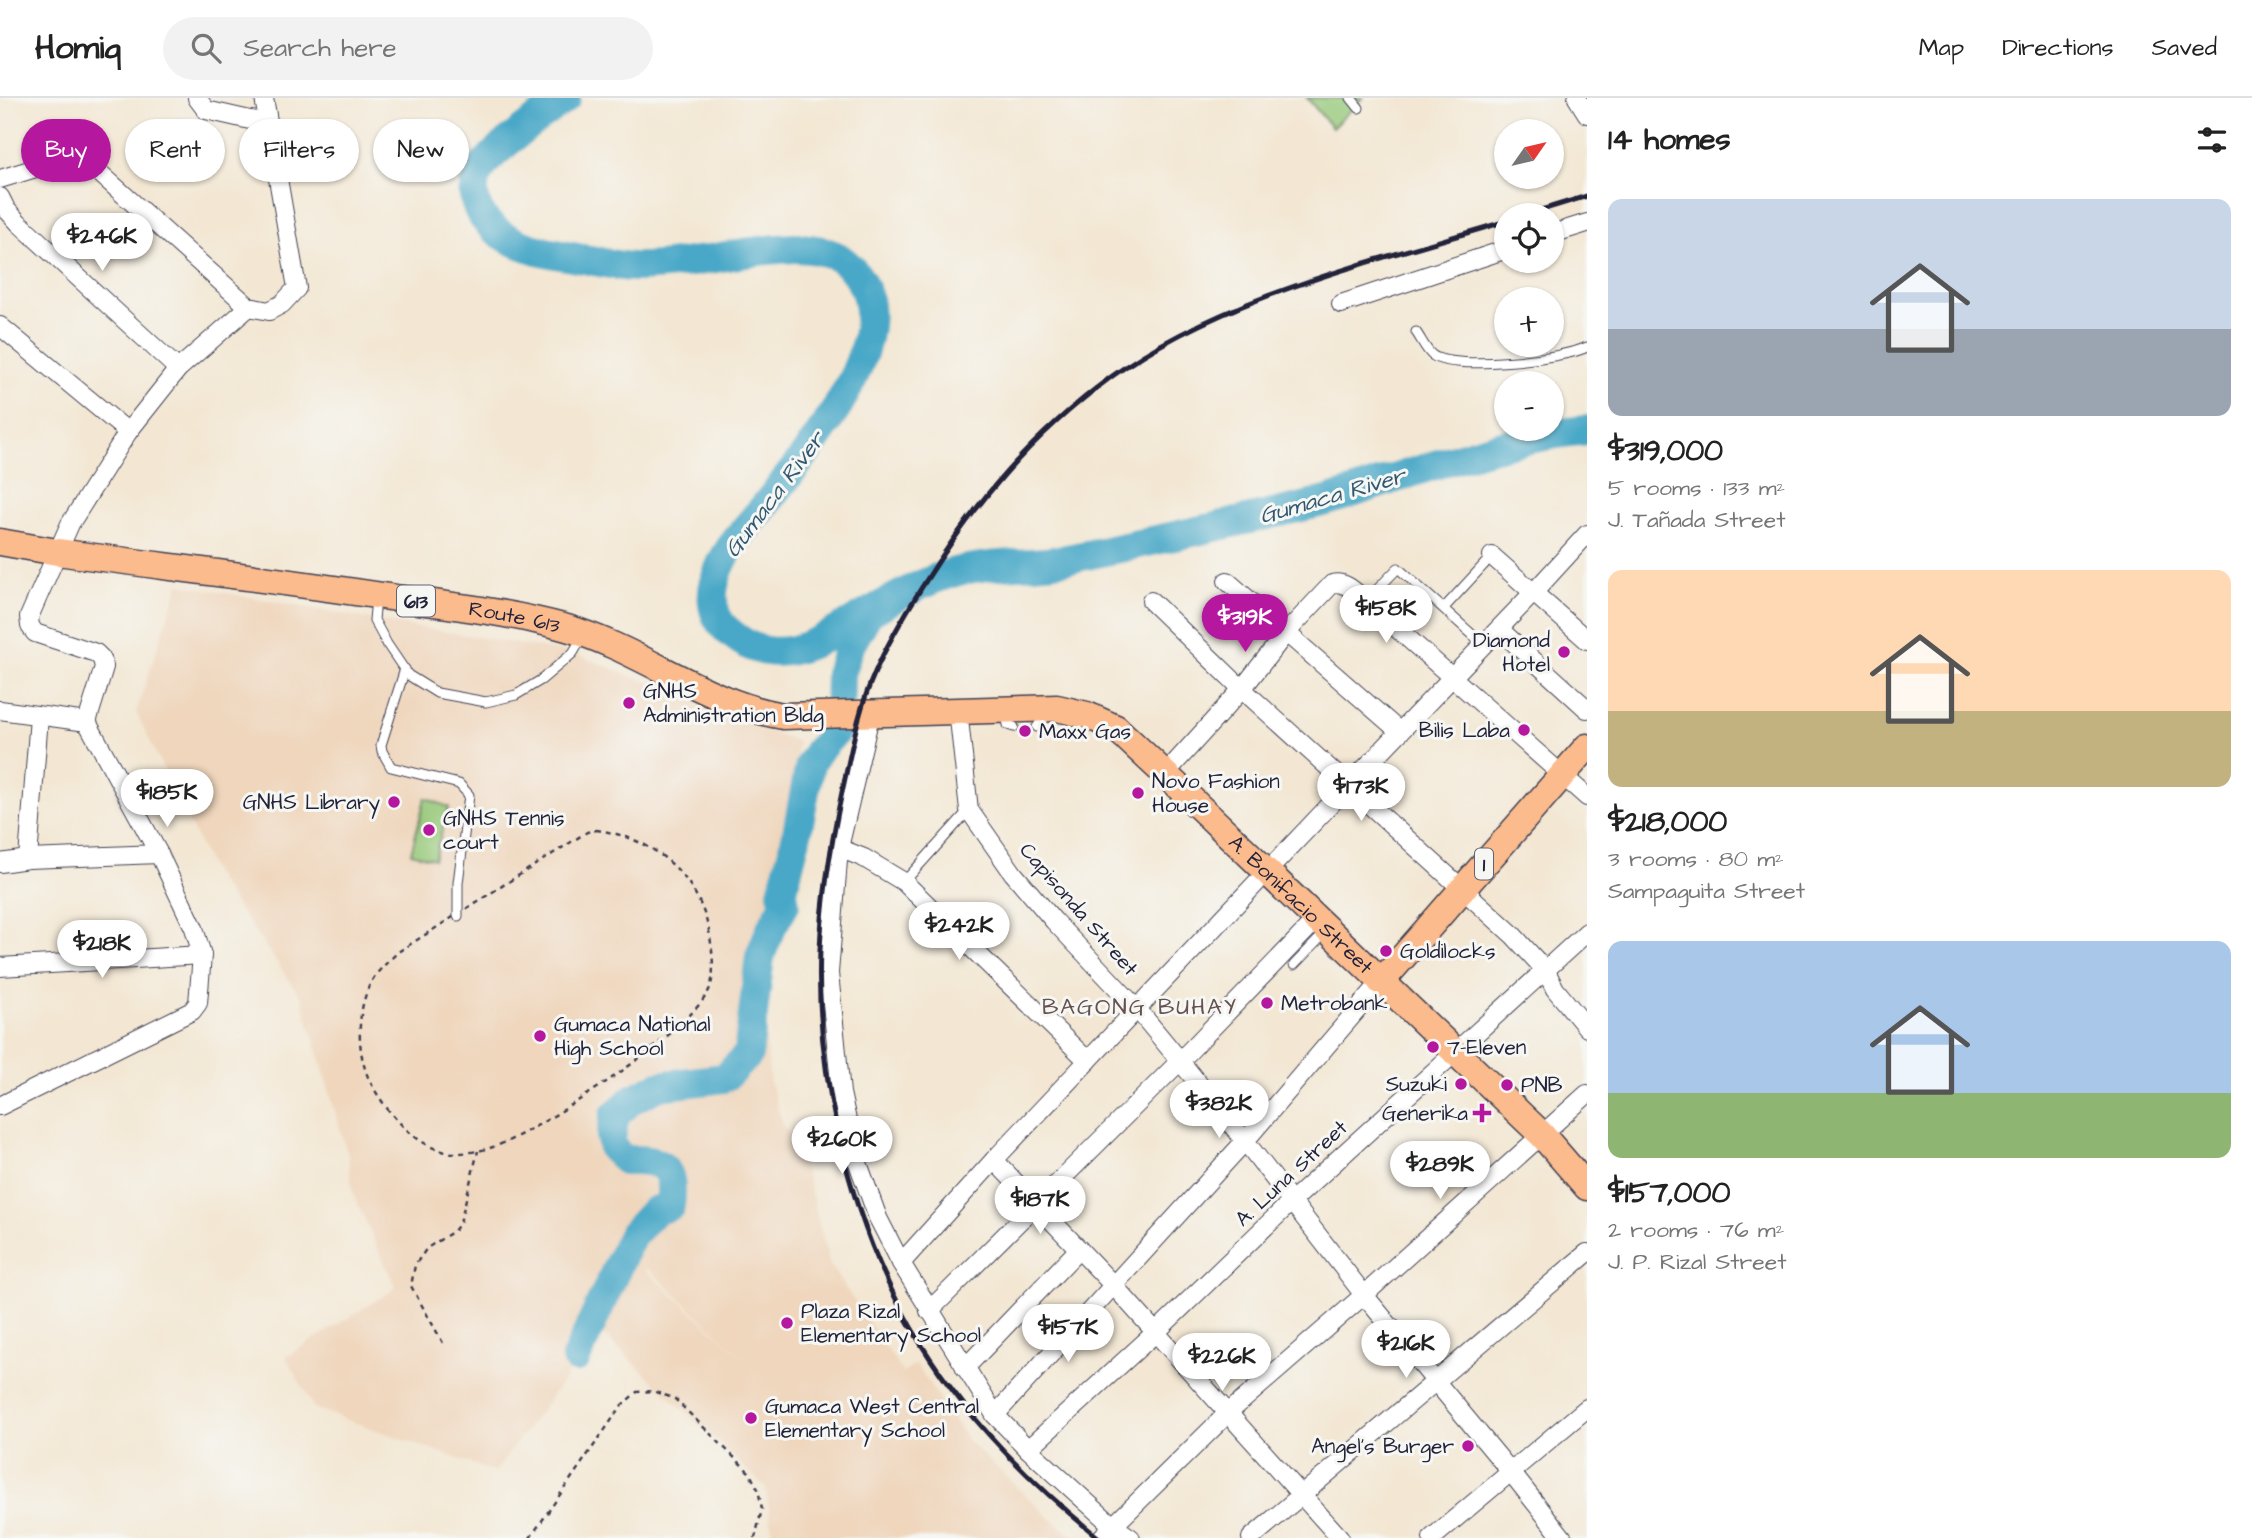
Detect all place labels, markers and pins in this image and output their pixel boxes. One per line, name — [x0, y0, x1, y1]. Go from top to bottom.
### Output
pin: $246K — [53, 214, 151, 273]
pin: $158K — [1337, 586, 1435, 645]
pin: $319K — [1196, 594, 1294, 654]
place label: Diamond Hotel — [1473, 626, 1550, 679]
marker: Diamond Hotel — [1556, 644, 1572, 660]
place label: GNHS Administration Bldg — [643, 677, 824, 732]
marker: GNHS Administration Bldg — [621, 695, 637, 711]
place label: Bilis Laba — [1419, 716, 1510, 745]
place label: Maxx Gas — [1039, 717, 1131, 746]
marker: Bilis Laba — [1516, 722, 1532, 738]
marker: Maxx Gas — [1017, 723, 1033, 739]
pin: $173K — [1312, 764, 1410, 823]
place label: Novo Fashion House — [1152, 767, 1280, 820]
pin: $185K — [118, 770, 216, 829]
marker: Novo Fashion House — [1130, 785, 1146, 801]
place label: GNHS Library — [243, 788, 380, 819]
marker: GNHS Library — [386, 794, 402, 810]
place label: GNHS Tennis court — [443, 804, 565, 857]
marker: GNHS Tennis court — [421, 822, 437, 838]
pin: $242K — [910, 902, 1008, 962]
pin: $218K — [53, 920, 151, 980]
place label: Goldilocks — [1400, 937, 1495, 966]
marker: Goldilocks — [1378, 943, 1394, 959]
place label: Metrobank — [1281, 989, 1388, 1018]
marker: Metrobank — [1259, 995, 1275, 1011]
place label: Gumaca National High School — [554, 1010, 710, 1065]
marker: Gumaca National High School — [532, 1028, 548, 1044]
place label: 7-Eleven — [1447, 1033, 1526, 1062]
marker: 7-Eleven — [1425, 1039, 1441, 1055]
place label: Suzuki — [1386, 1070, 1447, 1099]
place label: PNB — [1521, 1071, 1563, 1100]
marker: Suzuki — [1453, 1076, 1469, 1092]
marker: PNB — [1499, 1077, 1515, 1093]
pin: $382K — [1170, 1080, 1268, 1140]
place label: Generika — [1382, 1099, 1468, 1128]
marker: Generika — [1474, 1105, 1490, 1121]
pin: $260K — [793, 1116, 891, 1176]
pin: $289K — [1391, 1142, 1489, 1201]
pin: $187K — [991, 1176, 1089, 1236]
place label: Plaza Rizal Elementary School — [801, 1297, 981, 1352]
pin: $157K — [1019, 1304, 1117, 1364]
marker: Plaza Rizal Elementary School — [779, 1315, 795, 1331]
pin: $216K — [1357, 1320, 1455, 1380]
pin: $226K — [1173, 1334, 1271, 1393]
place label: Gumaca West Central Elementary School — [765, 1392, 979, 1447]
marker: Gumaca West Central Elementary School — [743, 1410, 759, 1426]
place label: Angel's Burger — [1311, 1432, 1454, 1463]
marker: Angel's Burger — [1460, 1438, 1476, 1454]

